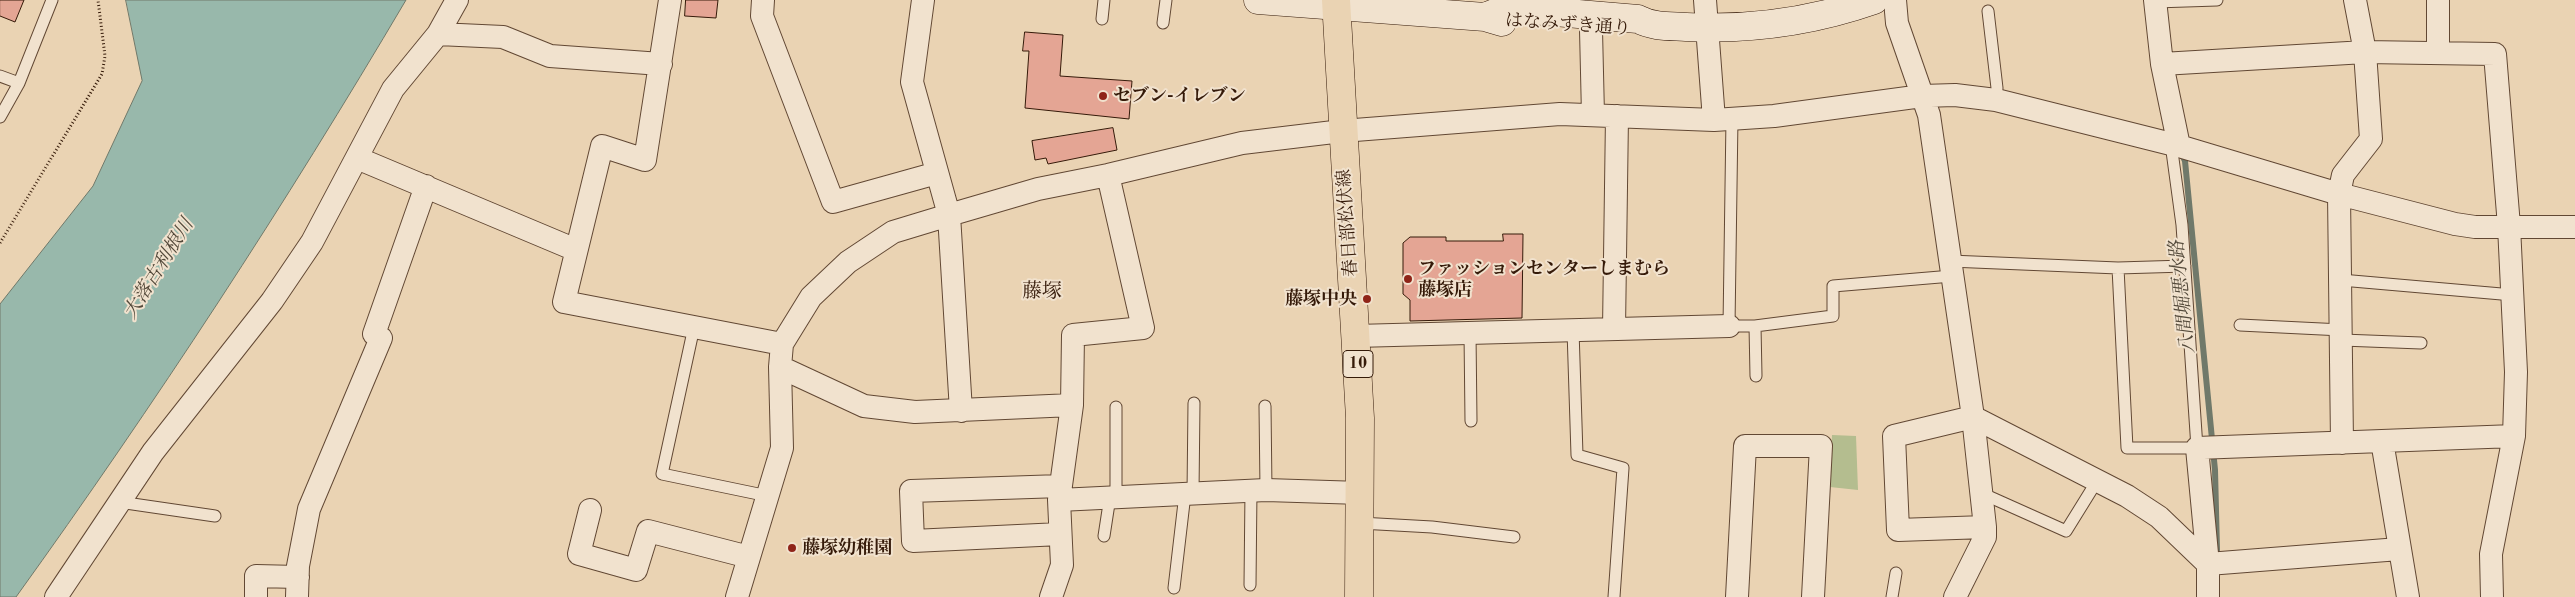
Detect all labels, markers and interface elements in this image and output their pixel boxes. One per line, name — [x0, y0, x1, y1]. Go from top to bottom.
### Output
street label: はなみずき通り — [1504, 10, 1632, 40]
place label: セブン-イレブン — [1113, 85, 1246, 107]
marker: セブン-イレブン — [1097, 90, 1109, 102]
street label: 春日部松伏線 — [1333, 168, 1363, 278]
water label: 大落古利根川 — [119, 215, 199, 323]
water label: 八間堀悪水路 — [2166, 239, 2200, 355]
place label: ファッションセンターしまむら 藤塚店 — [1418, 258, 1670, 300]
marker: ファッションセンターしまむら 藤塚店 — [1402, 273, 1414, 285]
district label: 藤塚 — [1022, 280, 1062, 304]
place label: 藤塚中央 — [1285, 288, 1357, 310]
marker: 藤塚中央 — [1361, 293, 1373, 305]
road number: 10 — [1343, 350, 1373, 378]
place label: 藤塚幼稚園 — [802, 537, 892, 559]
marker: 藤塚幼稚園 — [786, 542, 798, 554]

